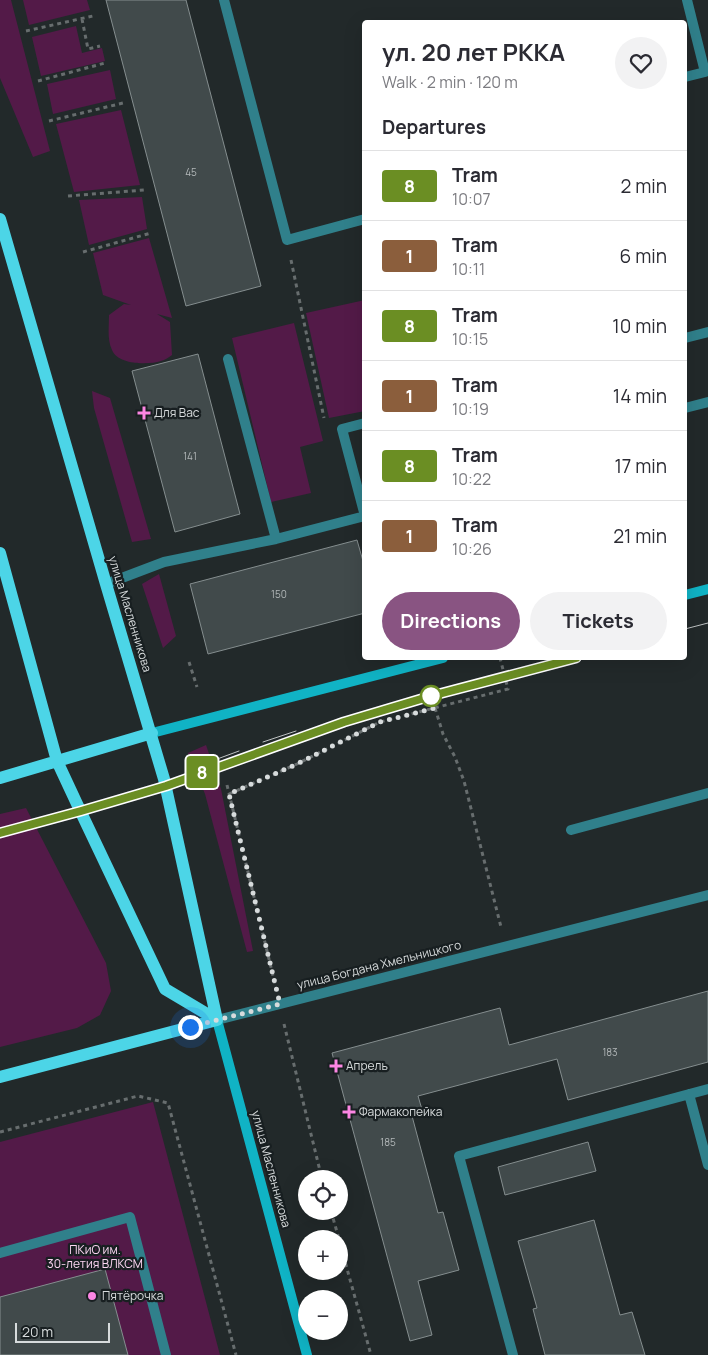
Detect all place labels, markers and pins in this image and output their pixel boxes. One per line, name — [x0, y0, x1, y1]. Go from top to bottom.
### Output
place label: Для Вас — [154, 404, 200, 421]
marker: Для Вас — [138, 407, 150, 419]
unlabelled marker — [420, 685, 442, 707]
place label: Апрель — [346, 1057, 388, 1074]
marker: Апрель — [330, 1060, 342, 1072]
place label: Фармакопейка — [359, 1103, 442, 1120]
marker: Фармакопейка — [343, 1106, 355, 1118]
place label: Пятёрочка — [102, 1287, 163, 1304]
marker: Пятёрочка — [86, 1290, 98, 1302]

